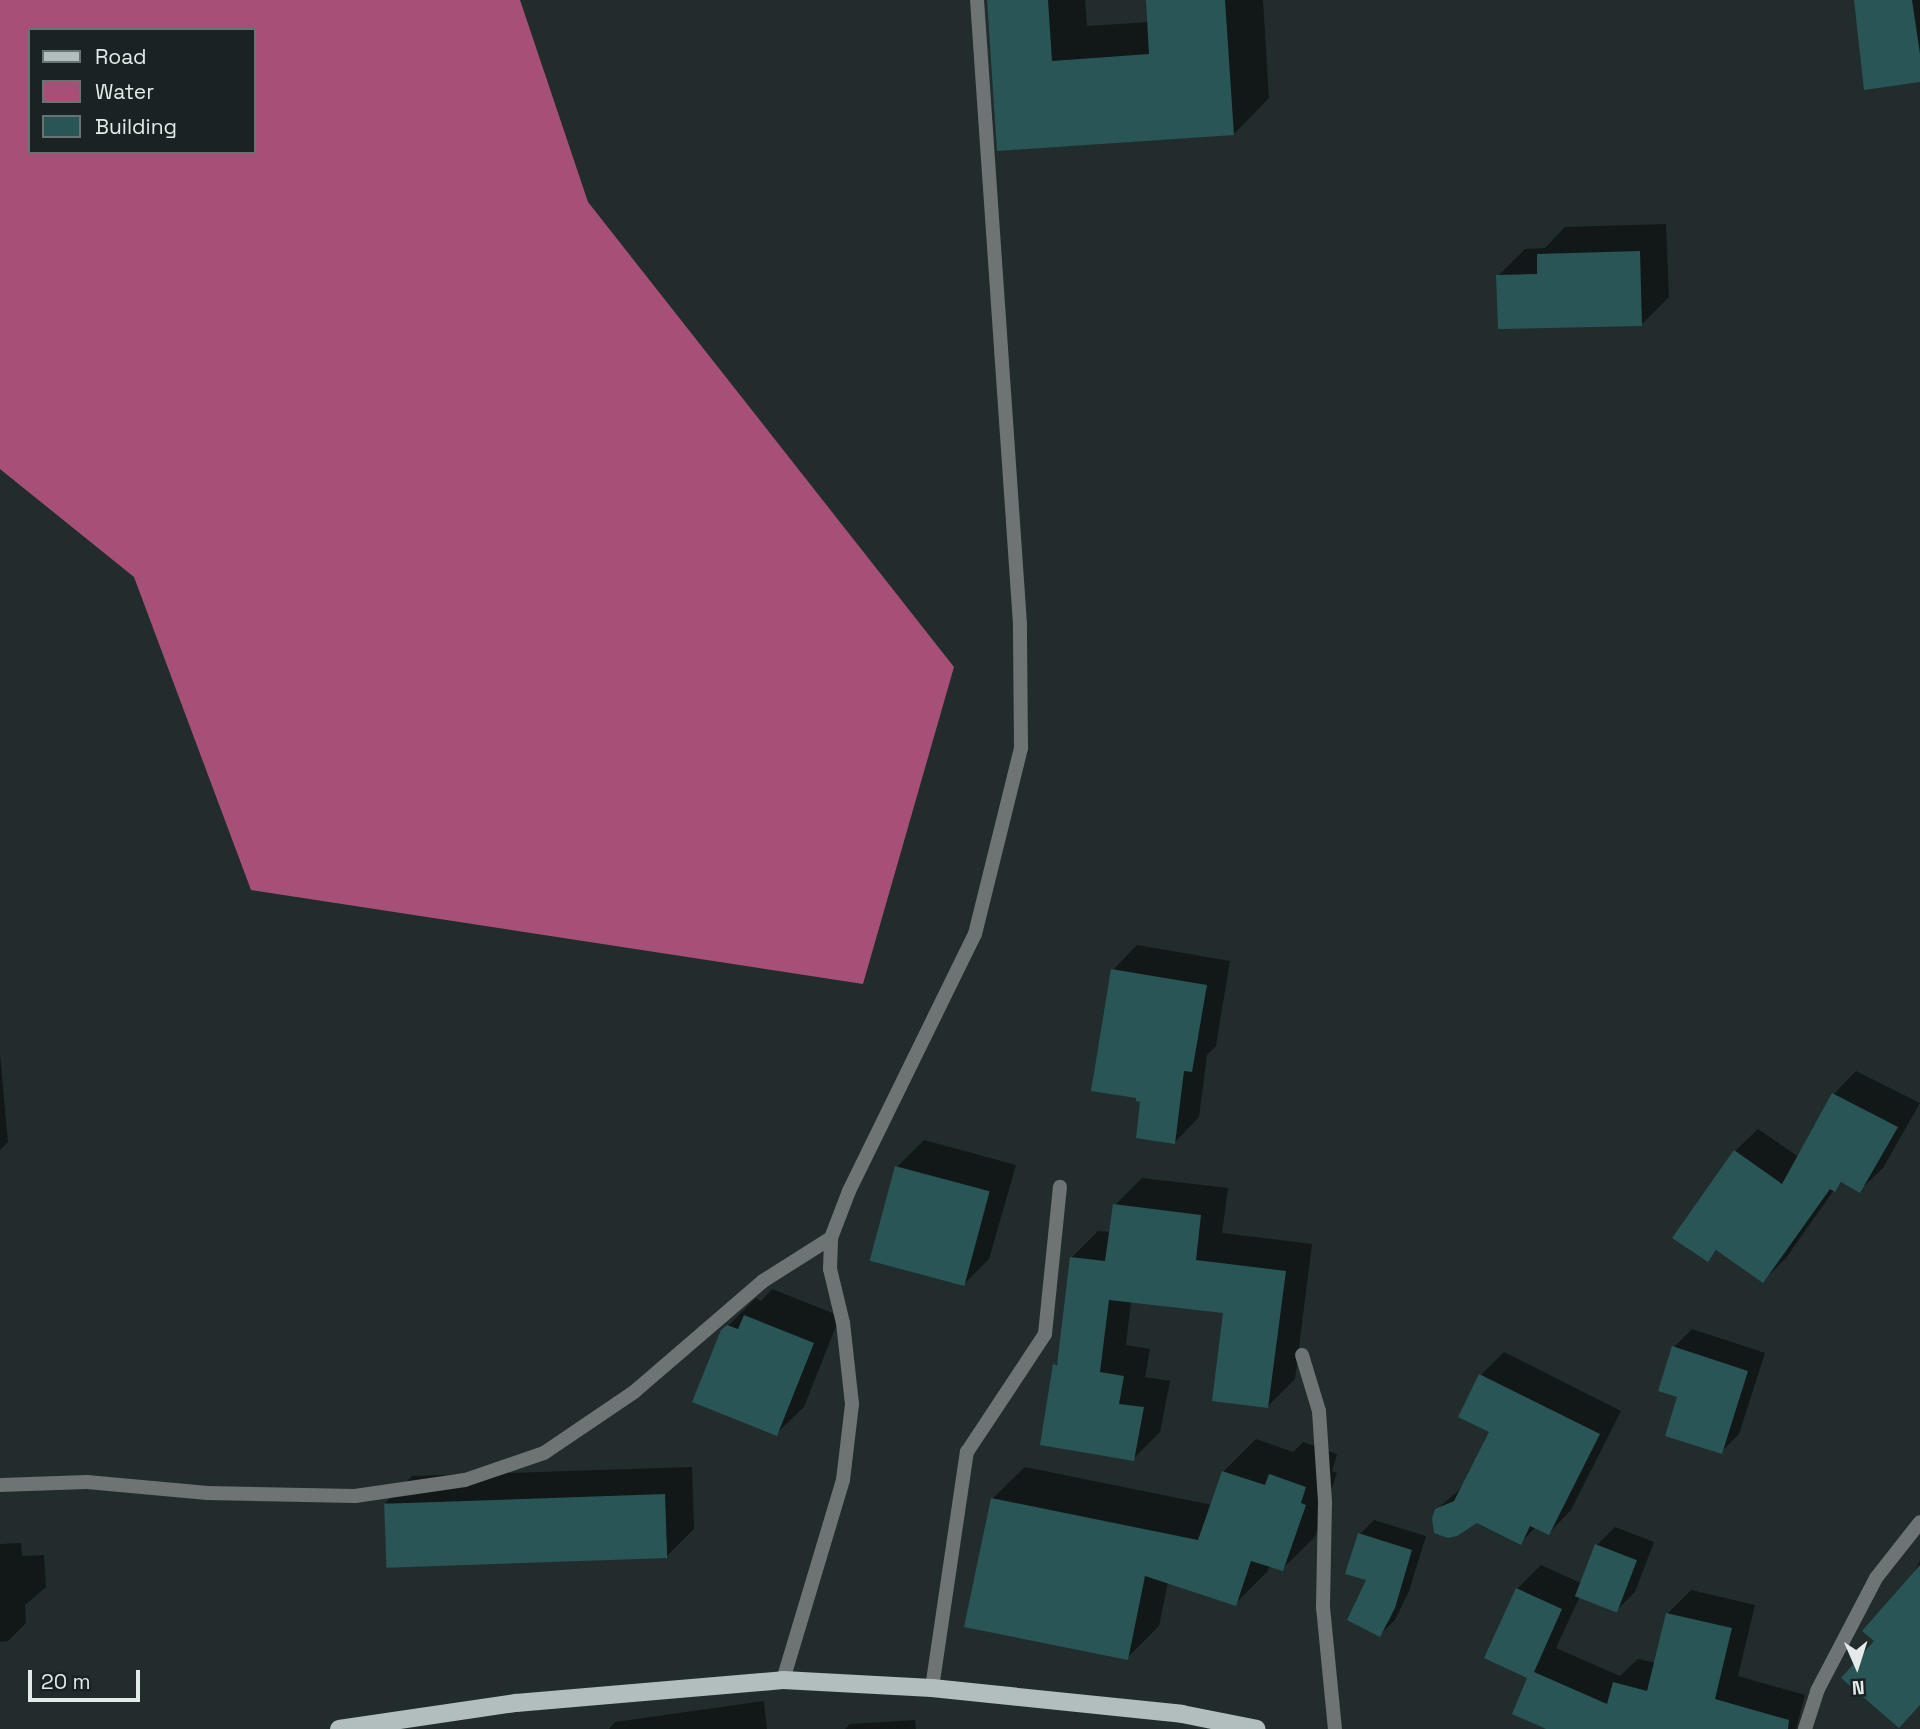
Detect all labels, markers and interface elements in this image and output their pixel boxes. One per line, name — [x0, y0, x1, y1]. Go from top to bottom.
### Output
legend — [28, 28, 256, 154]
text: Road — [95, 43, 147, 70]
text: Water — [95, 78, 154, 105]
text: Building — [95, 113, 177, 140]
north arrow — [1822, 1631, 1892, 1701]
scale bar — [32, 1656, 144, 1700]
text: 20 m — [41, 1668, 91, 1695]
text: N — [1851, 1675, 1865, 1700]

